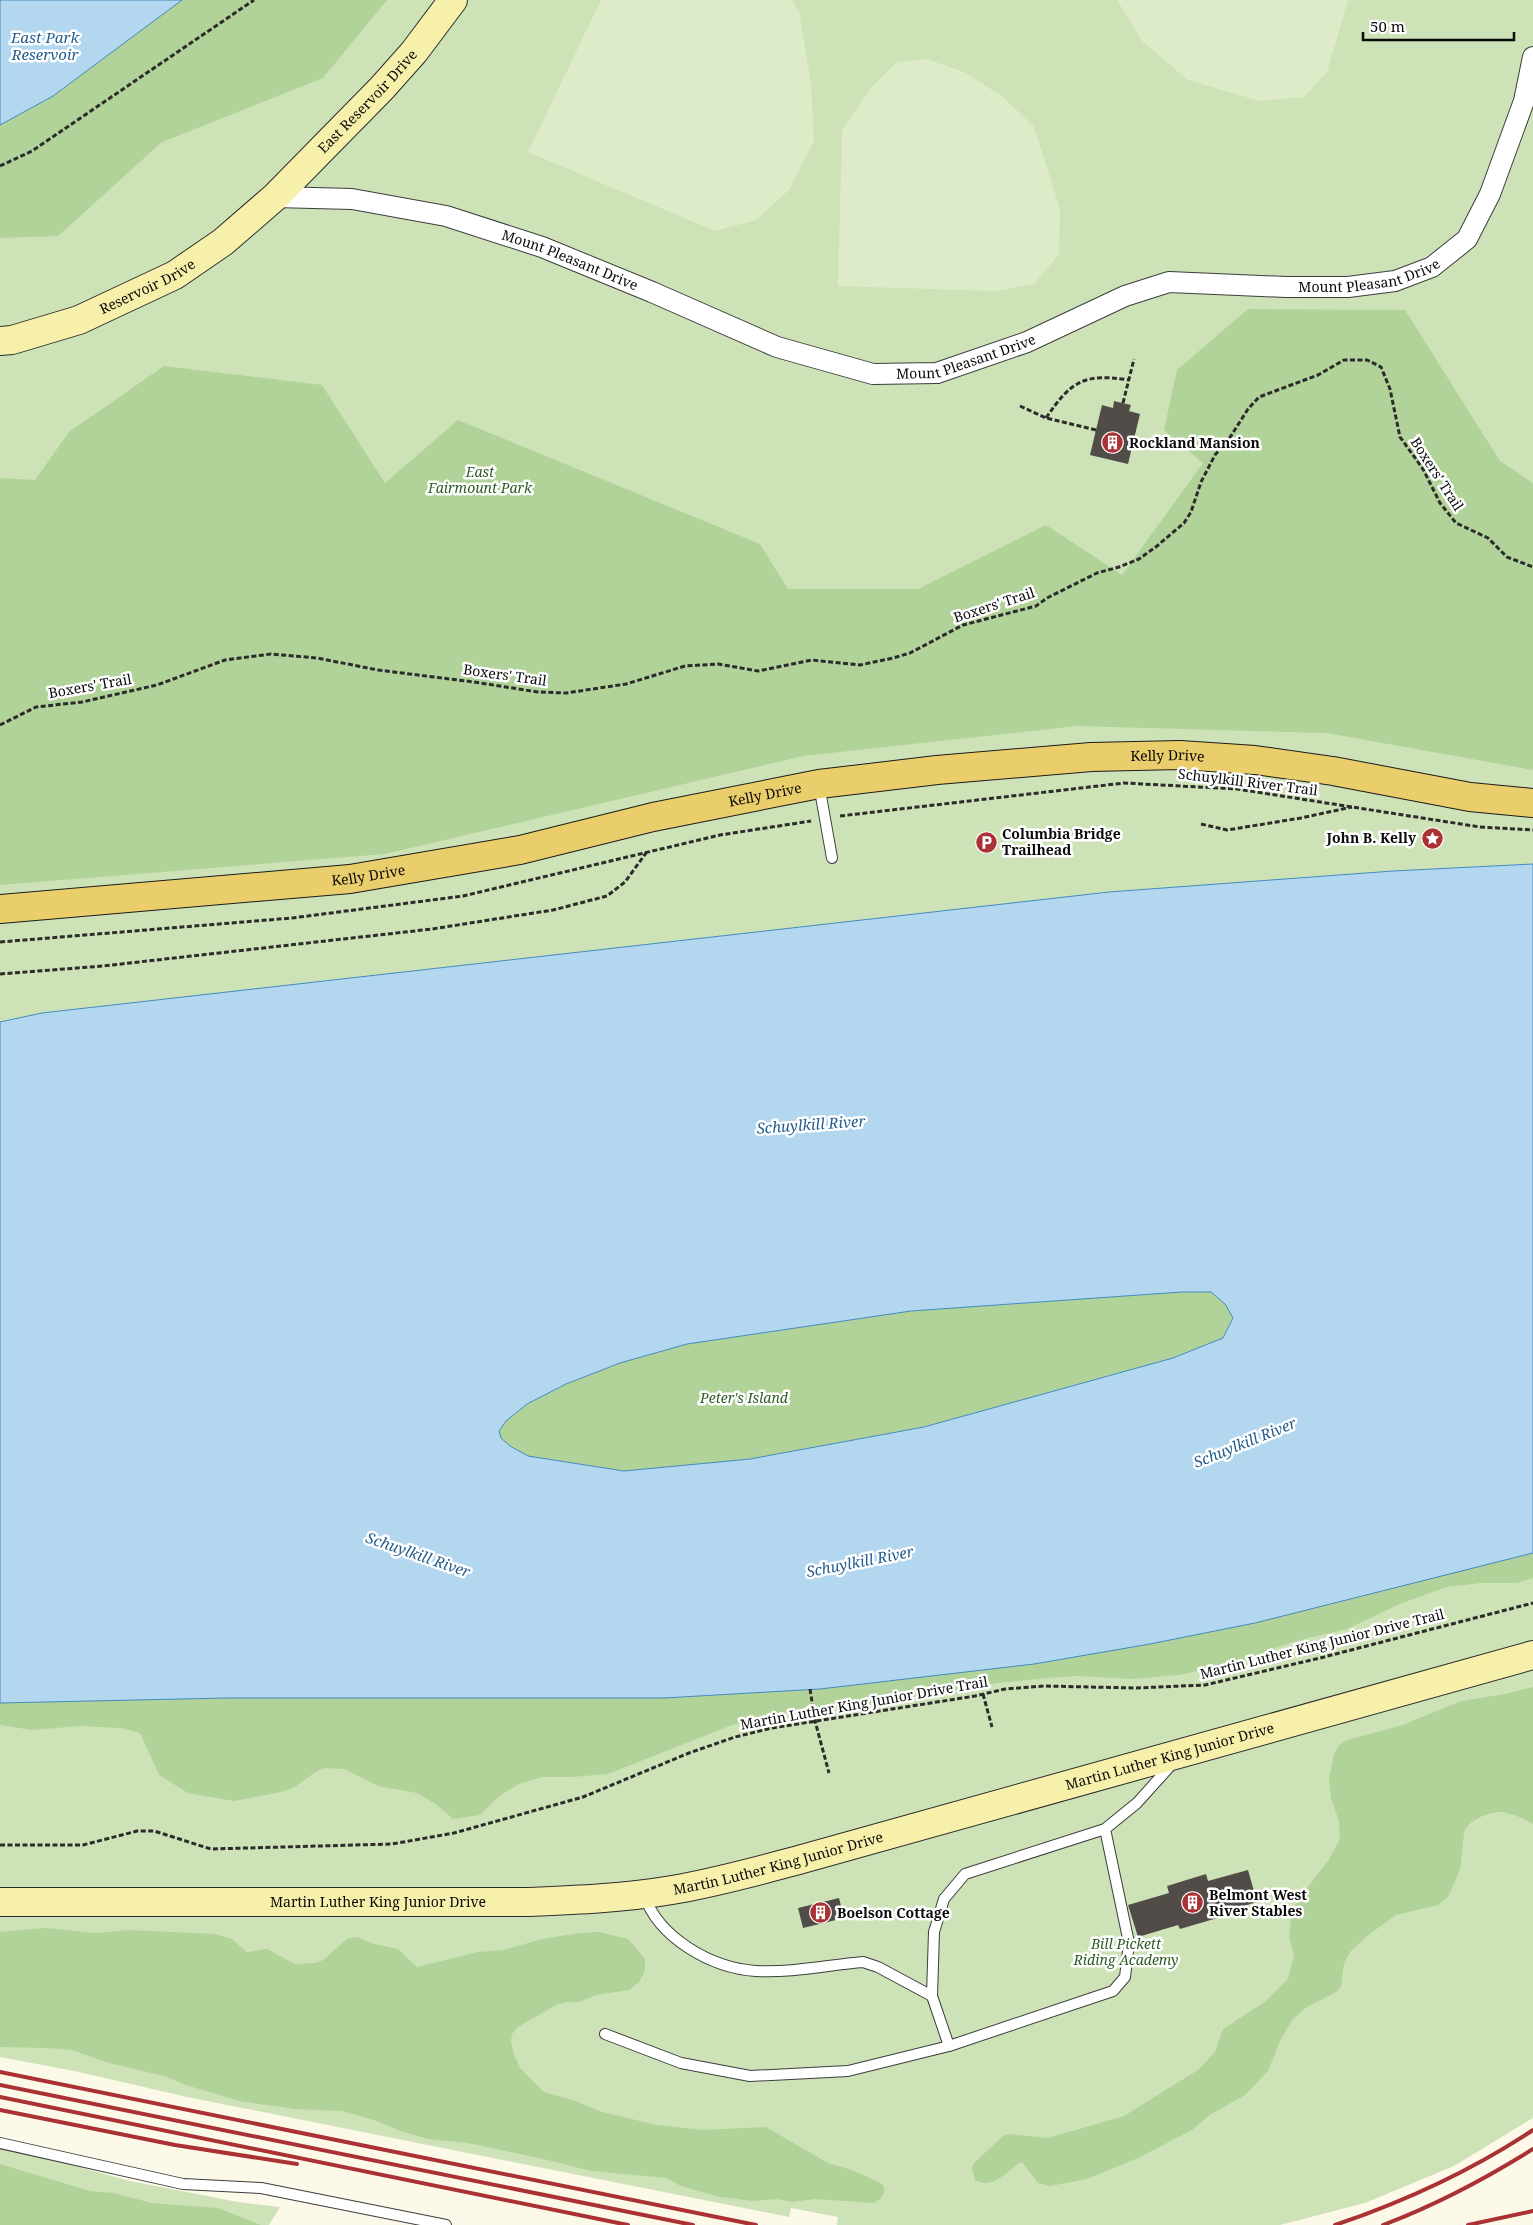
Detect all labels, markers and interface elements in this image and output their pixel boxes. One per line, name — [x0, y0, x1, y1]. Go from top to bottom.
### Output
scale bar — [1363, 10, 1514, 42]
text: 50 m — [1370, 16, 1405, 36]
water label: East Park Reservoir — [10, 27, 79, 64]
street label: East Reservoir Drive — [313, 45, 421, 157]
street label: Mount Pleasant Drive — [500, 225, 641, 294]
street label: Reservoir Drive — [96, 254, 199, 318]
street label: Mount Pleasant Drive — [1298, 254, 1444, 296]
street label: Mount Pleasant Drive — [896, 329, 1039, 383]
building icon: Rockland Mansion — [1101, 431, 1125, 455]
place label: Rockland Mansion — [1129, 433, 1260, 452]
street label: Boxers' Trail — [1407, 433, 1469, 515]
park label: East Fairmount Park — [427, 462, 533, 497]
street label: Boxers' Trail — [951, 582, 1037, 627]
street label: Boxers' Trail — [462, 659, 549, 690]
street label: Boxers' Trail — [47, 669, 134, 702]
street label: Kelly Drive — [1130, 745, 1205, 766]
street label: Schuylkill River Trail — [1177, 764, 1320, 800]
street label: Kelly Drive — [727, 778, 803, 811]
place label: Columbia Bridge Trailhead — [1002, 824, 1121, 859]
place icon: John B. Kelly — [1420, 826, 1444, 850]
place label: John B. Kelly — [1325, 828, 1417, 847]
parking icon: Columbia Bridge Trailhead — [974, 830, 998, 854]
street label: Kelly Drive — [331, 860, 407, 890]
water label: Schuylkill River — [756, 1110, 867, 1138]
park label: Peter's Island — [699, 1388, 789, 1407]
water label: Schuylkill River — [1190, 1412, 1300, 1472]
water label: Schuylkill River — [364, 1527, 474, 1582]
water label: Schuylkill River — [804, 1541, 916, 1581]
street label: Martin Luther King Junior Drive Trail — [1198, 1604, 1447, 1683]
street label: Martin Luther King Junior Drive Trail — [739, 1671, 990, 1734]
street label: Martin Luther King Junior Drive — [1063, 1718, 1276, 1794]
street label: Martin Luther King Junior Drive — [672, 1827, 885, 1899]
place label: Belmont West River Stables — [1209, 1885, 1307, 1920]
building icon: Belmont West River Stables — [1181, 1891, 1205, 1915]
street label: Martin Luther King Junior Drive — [270, 1892, 486, 1911]
building icon: Boelson Cottage — [809, 1901, 833, 1925]
place label: Boelson Cottage — [837, 1903, 950, 1922]
park label: Bill Pickett Riding Academy — [1073, 1934, 1178, 1969]

